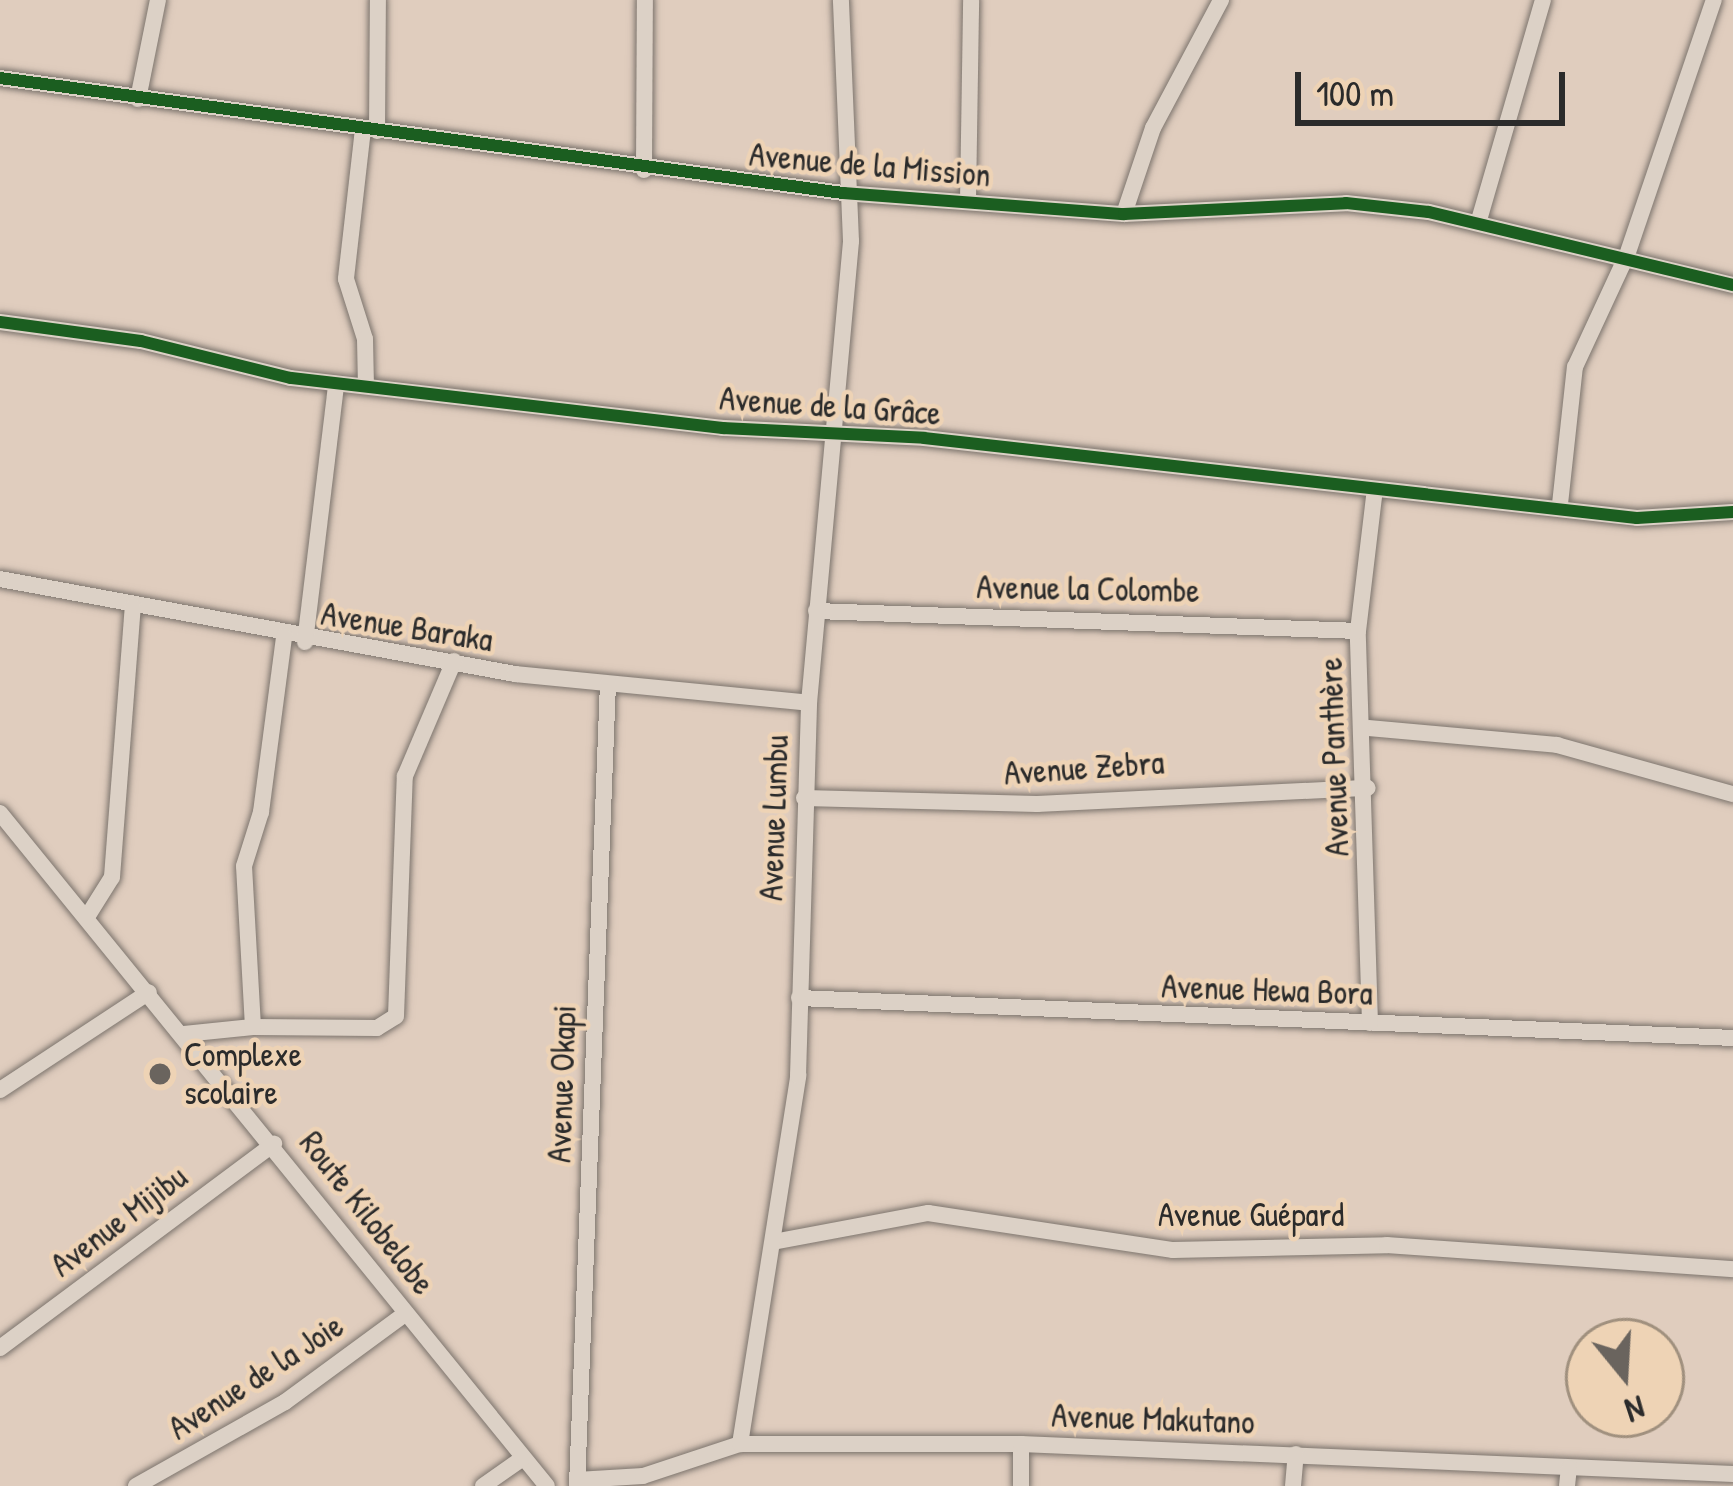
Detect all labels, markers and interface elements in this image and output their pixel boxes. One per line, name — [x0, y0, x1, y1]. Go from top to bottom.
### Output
scale bar — [1301, 48, 1571, 122]
text: 100 m — [1316, 68, 1394, 117]
street label: Avenue de la Mission — [748, 135, 992, 195]
street label: Avenue de la Grâce — [718, 379, 942, 433]
street label: Avenue la Colombe — [976, 567, 1200, 611]
street label: Avenue Baraka — [318, 594, 496, 660]
street label: Avenue Panthère — [1311, 657, 1357, 857]
street label: Avenue Lumbu — [751, 734, 797, 902]
street label: Avenue Zebra — [1003, 743, 1165, 793]
street label: Avenue Hewa Bora — [1161, 967, 1373, 1013]
street label: Avenue Okapi — [539, 1004, 585, 1164]
place label: Complexe scolaire — [184, 1035, 302, 1113]
marker: Complexe scolaire — [147, 1061, 173, 1087]
street label: Route Kilobelobe — [291, 1124, 443, 1302]
street label: Avenue Mijibu — [43, 1157, 195, 1285]
street label: Avenue Guépard — [1158, 1195, 1344, 1235]
street label: Avenue de la Joie — [161, 1306, 351, 1448]
north arrow — [1565, 1318, 1685, 1438]
text: N — [1620, 1386, 1650, 1433]
street label: Avenue Makutano — [1051, 1396, 1255, 1442]

